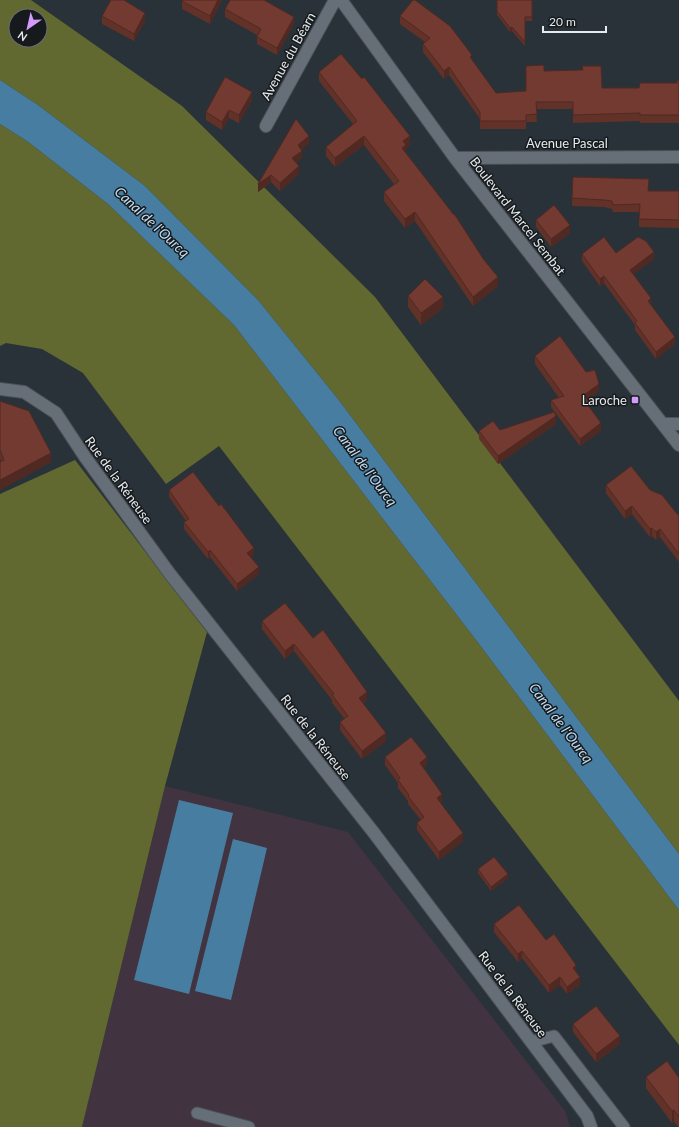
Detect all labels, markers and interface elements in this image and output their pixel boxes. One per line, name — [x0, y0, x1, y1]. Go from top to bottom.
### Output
north arrow — [8, 8, 48, 48]
scale bar — [543, 8, 606, 34]
street label: Avenue du Béarn — [257, 9, 319, 103]
text: 20 m — [549, 14, 576, 29]
text: N — [15, 29, 29, 44]
street label: Avenue Pascal — [526, 135, 608, 151]
street label: Boulevard Marcel Sembat — [467, 154, 569, 279]
water label: Canal de l'Ourcq — [112, 183, 193, 261]
place label: Laroche — [582, 392, 627, 408]
marker: Laroche — [630, 395, 640, 405]
water label: Canal de l'Ourcq — [330, 422, 401, 509]
street label: Rue de la Réneuse — [82, 433, 156, 527]
water label: Canal de l'Ourcq — [526, 679, 597, 766]
street label: Rue de la Réneuse — [278, 691, 354, 783]
street label: Rue de la Réneuse — [475, 948, 551, 1040]

